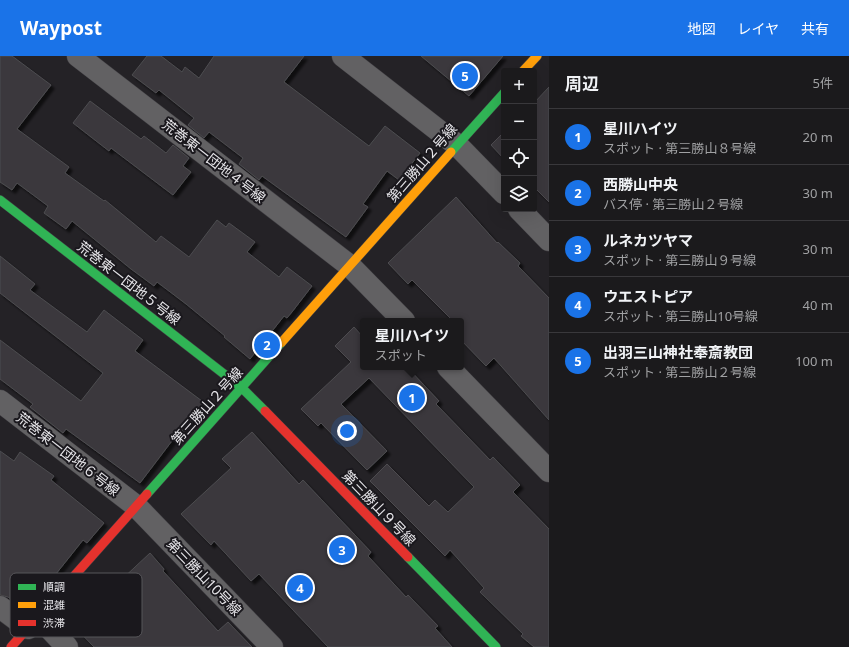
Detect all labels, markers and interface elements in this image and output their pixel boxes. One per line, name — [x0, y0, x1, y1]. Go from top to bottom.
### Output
text: Waypost — [20, 15, 102, 41]
text: 地図 — [687, 19, 715, 38]
text: レイヤ — [737, 19, 779, 38]
text: 共有 — [801, 19, 829, 38]
pin: 5 — [452, 61, 478, 91]
map controls — [501, 68, 537, 212]
button: + — [501, 68, 537, 104]
text: 周辺 — [565, 72, 599, 95]
text: 5件 — [813, 74, 833, 92]
button: − — [501, 104, 537, 140]
street label: 荒巻東一団地４号線 — [159, 114, 270, 207]
text: 星川ハイツ — [603, 118, 678, 138]
street label: 第三勝山２号線 — [382, 119, 461, 206]
text: 1 — [574, 128, 582, 146]
text: 20 m — [803, 128, 833, 146]
text: スポット · 第三勝山８号線 — [603, 139, 756, 157]
button: locate — [501, 140, 537, 176]
text: 西勝山中央 — [603, 174, 678, 194]
button: layers — [501, 176, 537, 212]
text: 2 — [574, 184, 582, 202]
text: 30 m — [803, 184, 833, 202]
text: バス停 · 第三勝山２号線 — [603, 195, 743, 213]
text: ルネカツヤマ — [603, 230, 693, 250]
street label: 荒巻東一団地５号線 — [74, 236, 185, 329]
text: 3 — [574, 240, 582, 258]
text: 30 m — [803, 240, 833, 258]
text: スポット · 第三勝山９号線 — [603, 251, 756, 269]
text: ウエストピア — [603, 286, 693, 306]
text: 4 — [574, 296, 582, 314]
text: 40 m — [803, 296, 833, 314]
text: スポット · 第三勝山10号線 — [603, 307, 758, 325]
popup — [360, 318, 464, 370]
text: 星川ハイツ — [375, 325, 449, 345]
pin: 2 — [254, 330, 280, 360]
text: 出羽三山神社奉斎教団 — [603, 342, 753, 362]
text: スポット — [375, 346, 427, 364]
text: 5 — [574, 352, 582, 370]
text: 100 m — [795, 352, 833, 370]
street label: 第三勝山２号線 — [167, 363, 246, 448]
text: スポット · 第三勝山２号線 — [603, 363, 756, 381]
pin: 1 — [399, 383, 425, 413]
street label: 荒巻東一団地６号線 — [13, 407, 124, 500]
your location — [337, 421, 357, 441]
street label: 第三勝山９号線 — [338, 466, 420, 549]
street label: 第三勝山10号線 — [163, 534, 246, 619]
pin: 3 — [329, 535, 355, 565]
legend — [10, 573, 142, 637]
pin: 4 — [287, 573, 313, 603]
text: 順調 — [43, 579, 65, 594]
text: 混雑 — [43, 597, 65, 612]
text: 渋滞 — [43, 615, 65, 630]

